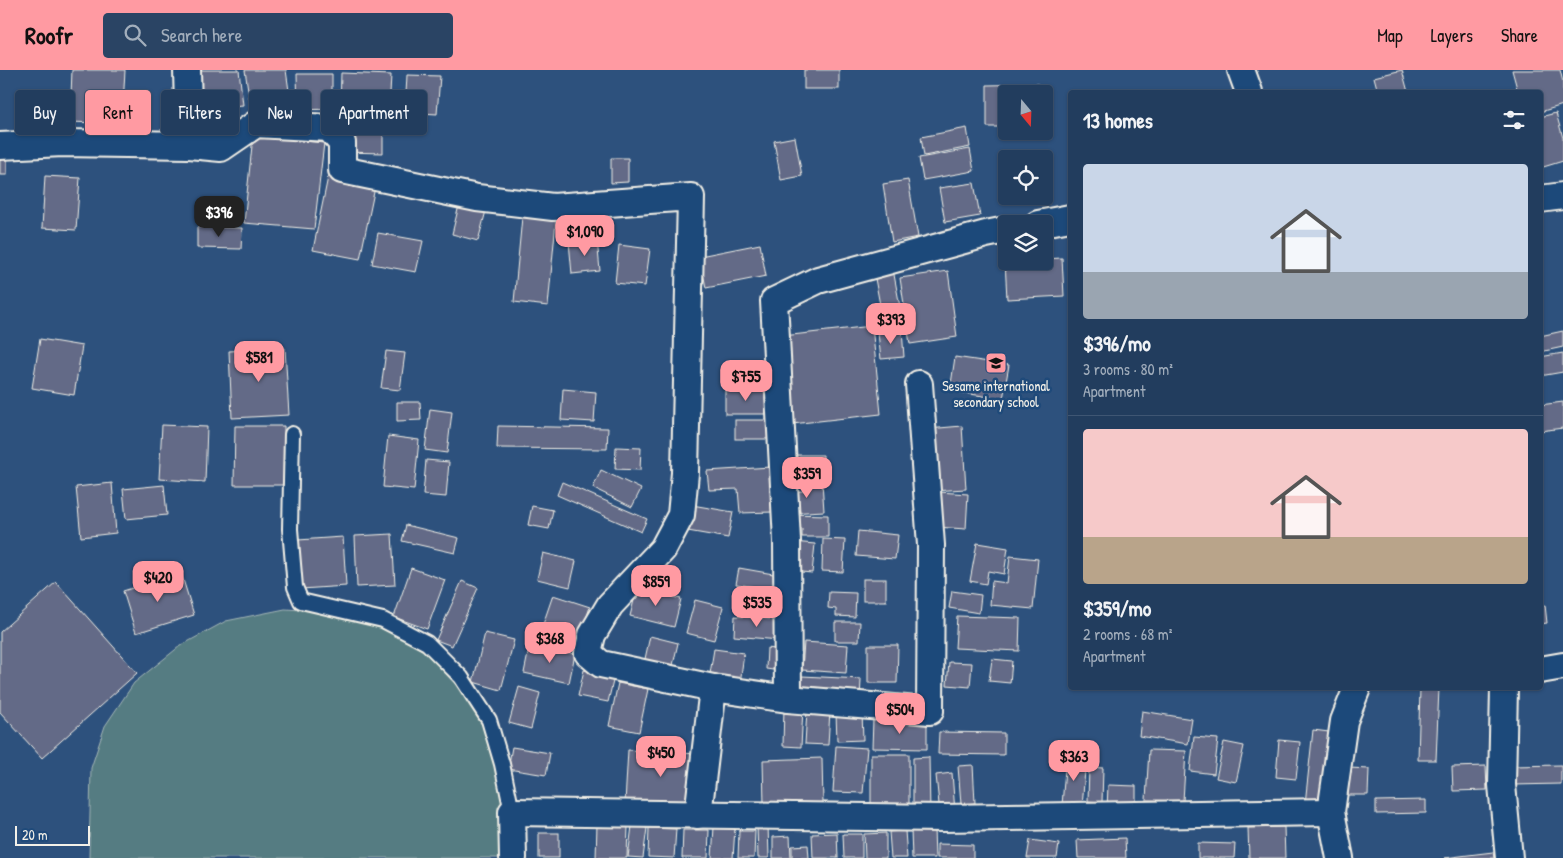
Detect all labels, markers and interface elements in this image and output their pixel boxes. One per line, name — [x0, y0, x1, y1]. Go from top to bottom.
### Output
search box — [103, 13, 453, 58]
text: Roofr — [25, 19, 73, 51]
icon: search — [121, 21, 149, 49]
text: Search here — [161, 22, 242, 48]
text: Map — [1377, 23, 1403, 48]
text: Layers — [1431, 23, 1473, 48]
text: Share — [1501, 23, 1538, 48]
north arrow — [998, 85, 1052, 140]
map controls — [998, 85, 1053, 270]
chip: Buy — [15, 90, 75, 135]
chip: Rent — [85, 90, 151, 135]
chip: Filters — [161, 90, 239, 135]
chip: New — [249, 90, 311, 135]
chip: Apartment — [321, 90, 427, 135]
text: 13 homes — [1083, 106, 1153, 135]
icon: filters — [1500, 106, 1528, 134]
button: locate — [998, 150, 1053, 205]
pin: $396 — [189, 196, 249, 238]
icon: home — [1261, 196, 1351, 286]
text: $396 — [205, 201, 233, 223]
pin: $1,090 — [544, 214, 626, 257]
button: layers — [998, 215, 1053, 270]
text: $1,090 — [566, 220, 604, 242]
pin: $393 — [861, 302, 921, 345]
text: $393 — [877, 308, 905, 330]
text: $396/mo — [1083, 329, 1151, 358]
pin: $581 — [229, 340, 289, 383]
text: $581 — [245, 346, 273, 368]
school or university icon: Sesame international secondary school — [984, 351, 1008, 375]
text: 3 rooms · 80 m² — [1083, 358, 1173, 380]
pin: $755 — [716, 360, 776, 402]
text: $755 — [731, 365, 761, 387]
place label: Sesame international secondary school — [942, 376, 1050, 412]
text: Apartment — [1083, 380, 1146, 402]
pin: $359 — [777, 456, 837, 499]
text: $359 — [793, 462, 821, 484]
icon: home — [1261, 462, 1351, 552]
pin: $420 — [128, 560, 188, 603]
pin: $859 — [626, 564, 686, 607]
text: $420 — [144, 566, 172, 588]
text: $859 — [642, 570, 670, 592]
pin: $535 — [727, 586, 787, 628]
text: $535 — [743, 591, 771, 613]
text: $359/mo — [1083, 594, 1151, 623]
pin: $368 — [520, 622, 580, 664]
text: 2 rooms · 68 m² — [1083, 623, 1172, 645]
text: $368 — [536, 627, 564, 649]
text: Apartment — [1083, 645, 1146, 667]
pin: $504 — [870, 692, 930, 735]
text: $504 — [886, 698, 914, 720]
pin: $450 — [631, 736, 691, 778]
pin: $363 — [1044, 740, 1104, 782]
text: $450 — [647, 741, 675, 763]
text: $363 — [1060, 745, 1088, 767]
scale bar — [15, 823, 90, 846]
text: 20 m — [22, 825, 48, 844]

